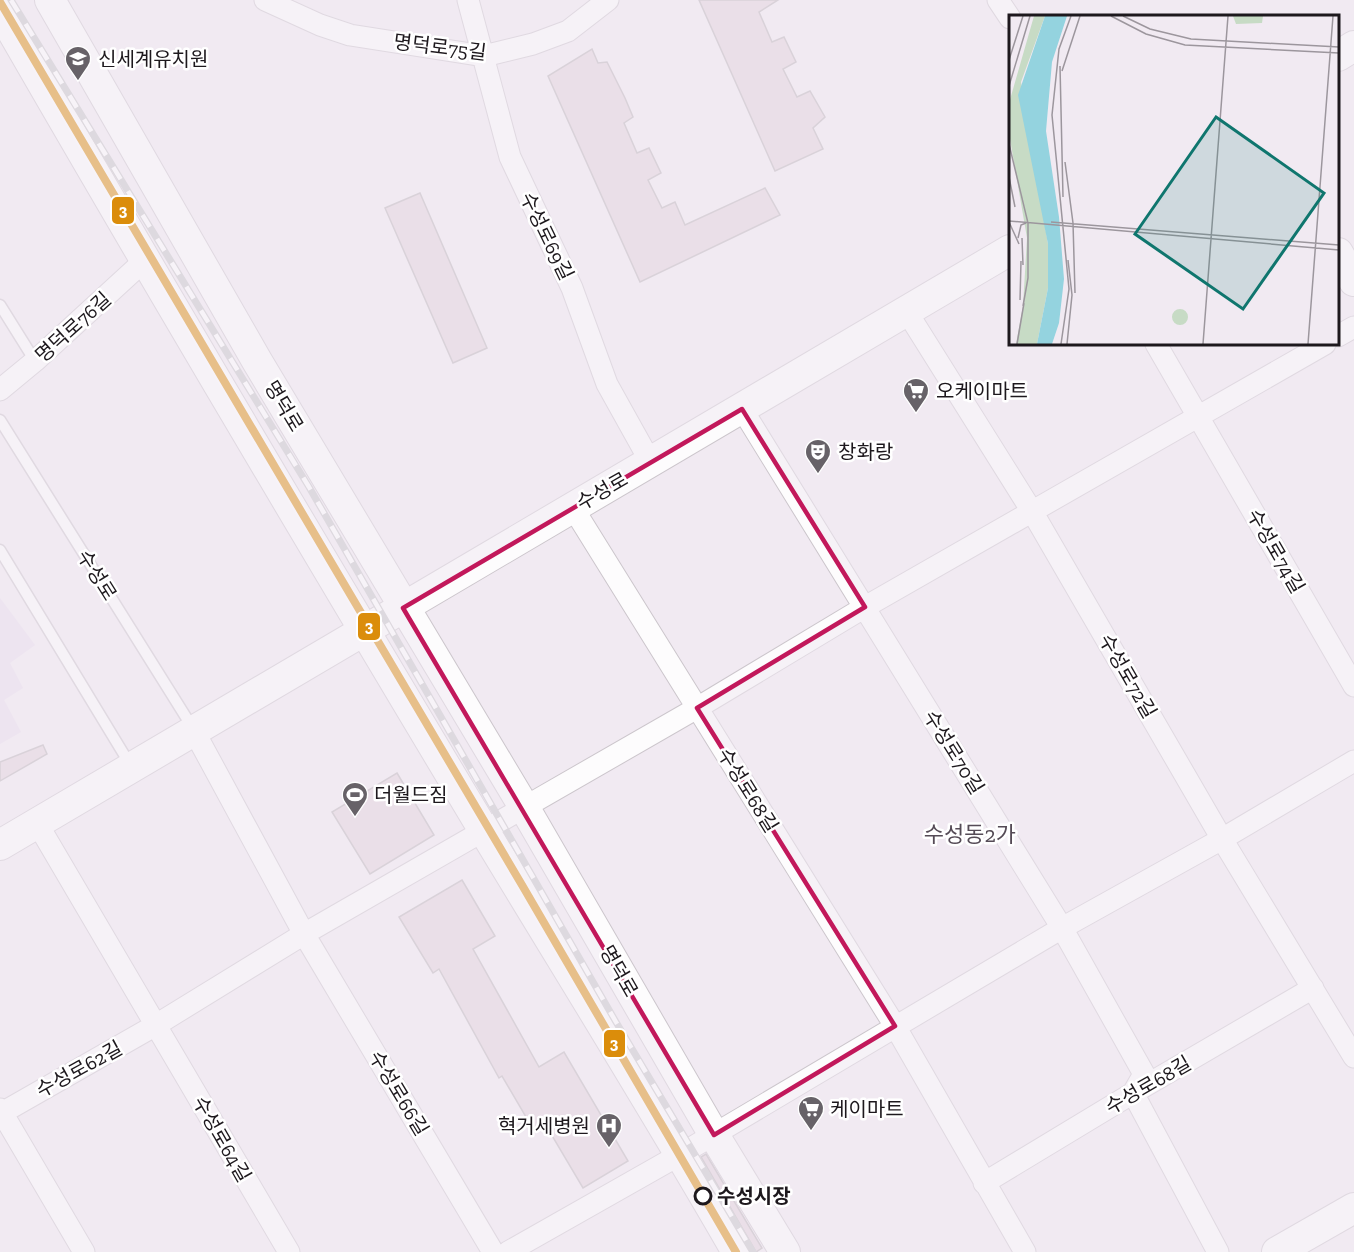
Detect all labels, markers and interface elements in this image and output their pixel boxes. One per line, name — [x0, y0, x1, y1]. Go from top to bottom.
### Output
inset map — [1009, 15, 1339, 345]
street label: 명덕로75길 — [392, 29, 488, 65]
school or university icon: 신세계유치원 — [63, 44, 93, 82]
place label: 신세계유치원 — [98, 47, 208, 71]
street label: 수성로69길 — [515, 188, 579, 284]
line badge: 3 — [111, 196, 135, 225]
text: 3 — [119, 201, 128, 220]
street label: 명덕로76길 — [30, 287, 116, 367]
street label: 명덕로 — [259, 376, 309, 436]
supermarket icon: 오케이마트 — [901, 376, 931, 414]
place label: 오케이마트 — [936, 379, 1028, 403]
theatre icon: 창화랑 — [803, 437, 833, 475]
place label: 창화랑 — [838, 440, 893, 464]
street label: 수성로 — [572, 467, 632, 515]
street label: 수성로74길 — [1242, 505, 1310, 597]
street label: 수성로 — [72, 545, 122, 605]
line badge: 3 — [357, 612, 381, 641]
text: 3 — [365, 617, 374, 636]
street label: 수성로72길 — [1094, 630, 1162, 722]
street label: 수성로70길 — [919, 706, 989, 798]
street label: 수성로68길 — [713, 743, 783, 837]
sports icon: 더월드짐 — [340, 780, 370, 818]
place label: 더월드짐 — [374, 783, 448, 807]
district label: 수성동2가 — [924, 821, 1016, 848]
street label: 명덕로 — [595, 941, 643, 1001]
line badge: 3 — [603, 1029, 626, 1058]
text: 3 — [610, 1034, 619, 1053]
street label: 수성로62길 — [32, 1036, 126, 1102]
street label: 수성로66길 — [364, 1046, 434, 1140]
street label: 수성로68길 — [1101, 1051, 1195, 1119]
street label: 수성로64길 — [188, 1092, 256, 1186]
supermarket icon: 케이마트 — [796, 1094, 826, 1132]
place label: 케이마트 — [830, 1097, 904, 1121]
hospital icon: 혁거세병원 — [594, 1111, 624, 1149]
place label: 혁거세병원 — [498, 1114, 590, 1138]
place label: 수성시장 — [717, 1184, 791, 1208]
marker: 수성시장 — [694, 1187, 712, 1205]

